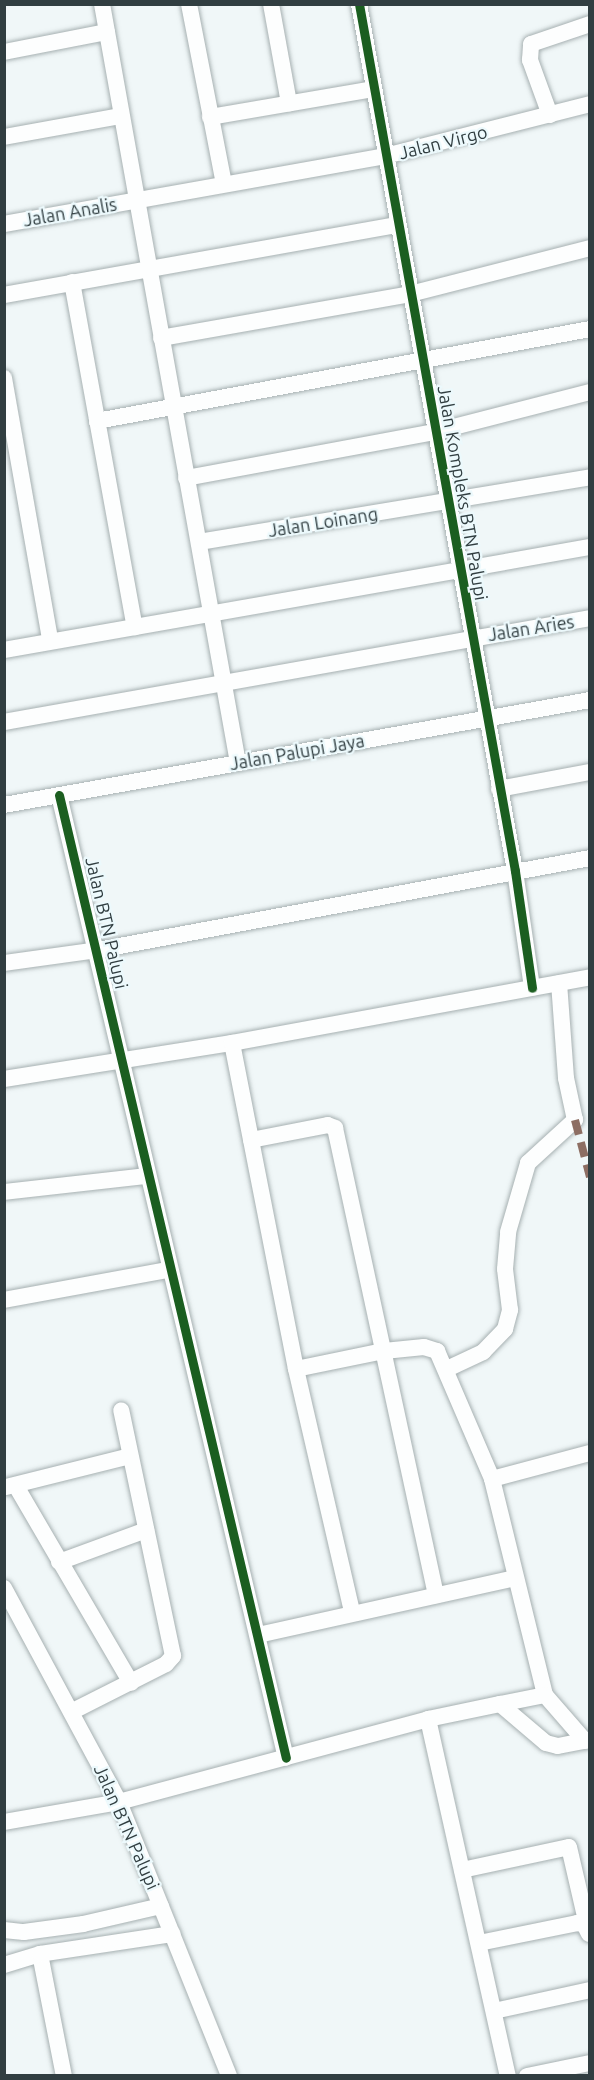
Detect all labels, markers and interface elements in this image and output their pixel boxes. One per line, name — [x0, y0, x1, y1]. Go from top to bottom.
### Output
street label: Jalan Virgo — [396, 121, 490, 163]
street label: Jalan Analis — [22, 193, 118, 231]
street label: Jalan Kompleks BTN Palupi — [433, 384, 493, 602]
street label: Jalan Loinang — [267, 503, 379, 541]
street label: Jalan Aries — [486, 611, 576, 645]
street label: Jalan Palupi Jaya — [228, 730, 366, 774]
street label: Jalan BTN Palupi — [81, 855, 133, 991]
street label: Jalan BTN Palupi — [90, 1761, 164, 1893]

